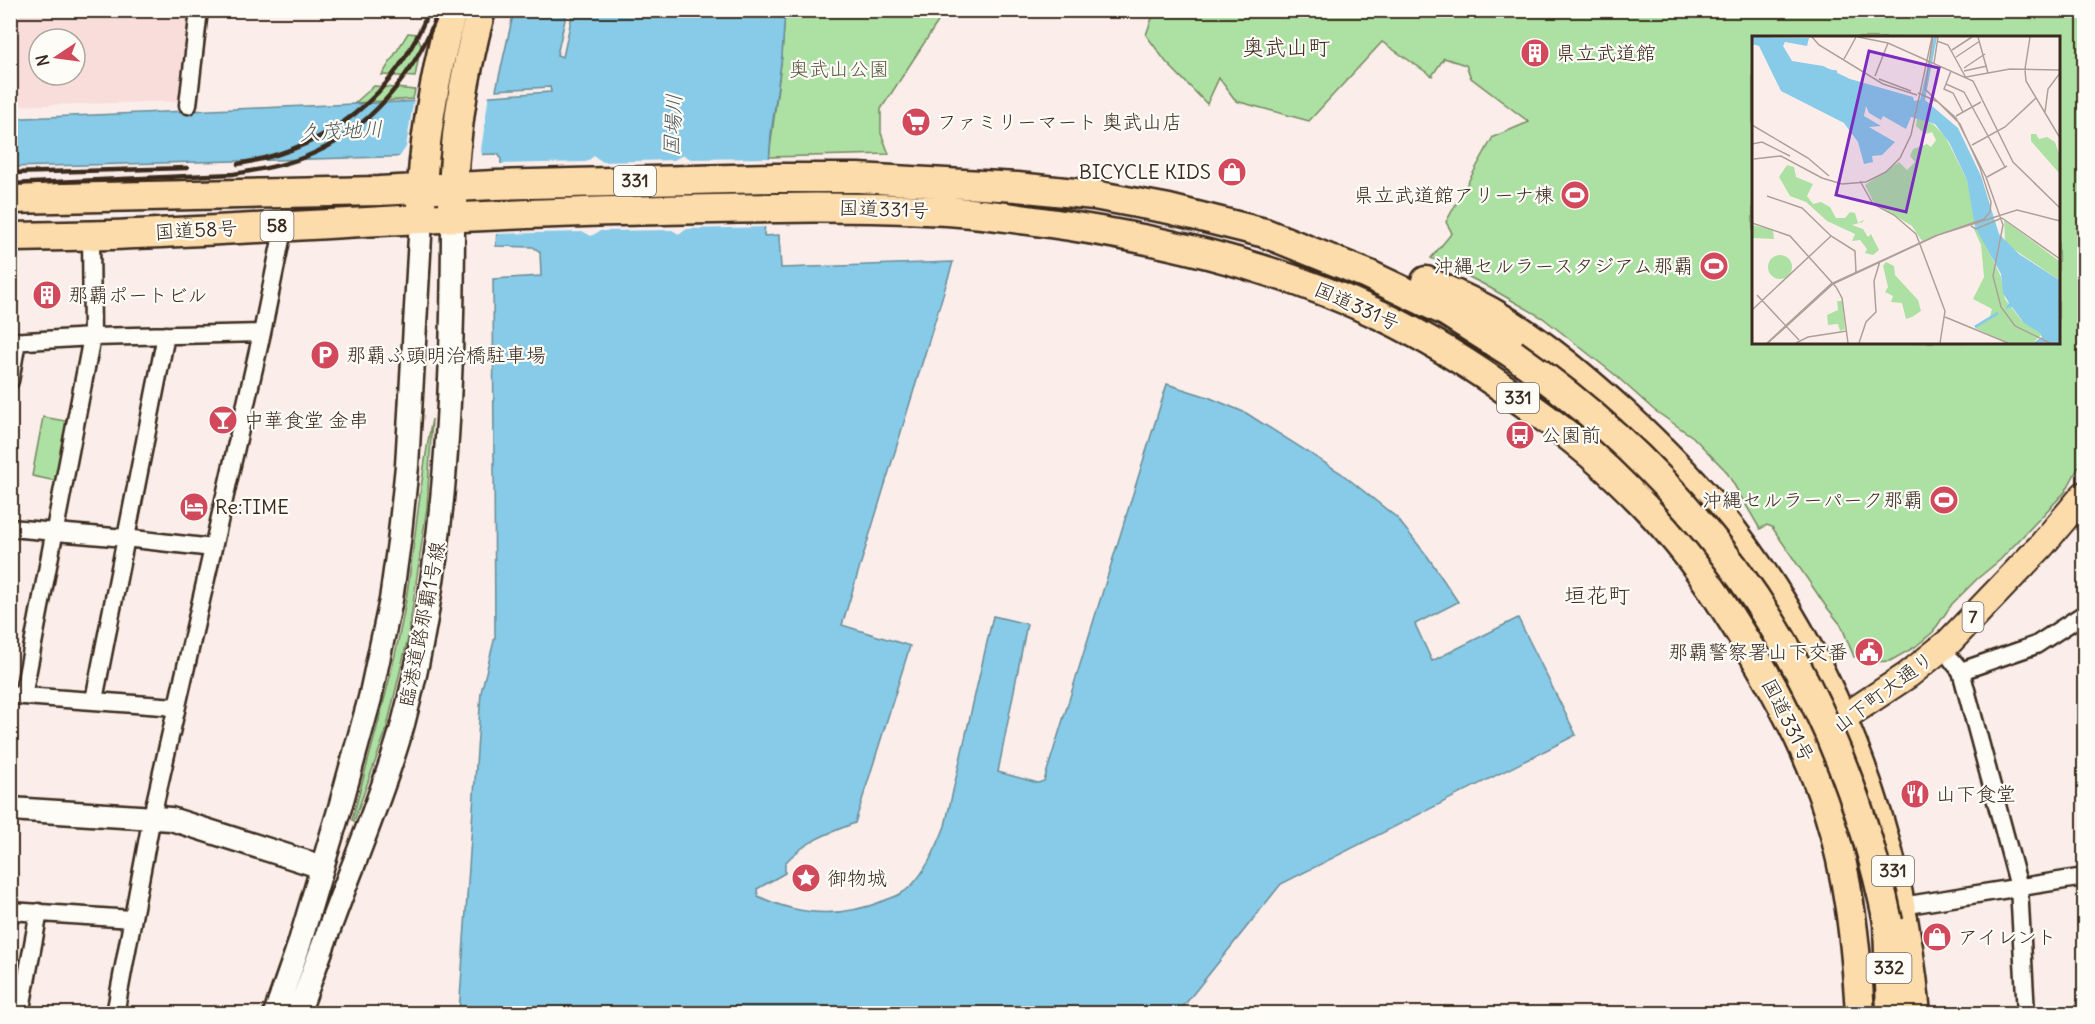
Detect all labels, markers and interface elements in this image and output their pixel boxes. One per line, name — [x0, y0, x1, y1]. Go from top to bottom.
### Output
north arrow — [27, 27, 87, 87]
district label: 奥武山町 — [1242, 33, 1330, 61]
inset map — [1752, 36, 2059, 344]
building icon: 県立武道館 — [1519, 37, 1551, 69]
place label: 県立武道館 — [1556, 40, 1656, 65]
text: N — [31, 53, 53, 68]
park label: 奥武山公園 — [789, 56, 889, 81]
water label: 国場川 — [657, 93, 688, 157]
supermarket icon: ファミリーマート 奥武山店 — [900, 106, 932, 138]
place label: ファミリーマート 奥武山店 — [937, 109, 1182, 134]
water label: 久茂地川 — [298, 115, 384, 146]
shop icon: BICYCLE KIDS — [1216, 156, 1248, 188]
place label: BICYCLE KIDS — [1079, 159, 1211, 184]
road number: 331 — [614, 166, 656, 196]
sports icon: 県立武道館アリーナ棟 — [1559, 179, 1591, 211]
place label: 県立武道館アリーナ棟 — [1354, 182, 1554, 207]
street label: 国道331号 — [838, 194, 930, 223]
road number: 58 — [260, 211, 294, 241]
street label: 国道58号 — [154, 215, 238, 244]
sports icon: 沖縄セルラースタジアム那覇 — [1698, 250, 1730, 282]
place label: 沖縄セルラースタジアム那覇 — [1434, 253, 1693, 278]
street label: 国道331号 — [1311, 276, 1404, 335]
building icon: 那覇ポートビル — [31, 279, 63, 311]
place label: 那覇ポートビル — [68, 282, 208, 307]
parking icon: 那覇ふ頭明治橋駐車場 — [309, 339, 341, 371]
place label: 那覇ふ頭明治橋駐車場 — [346, 342, 546, 367]
road number: 331 — [1497, 383, 1539, 413]
bar icon: 中華食堂 金串 — [207, 404, 239, 436]
place label: 中華食堂 金串 — [244, 407, 369, 432]
bus stop icon: 公園前 — [1504, 419, 1536, 451]
place label: 公園前 — [1541, 422, 1601, 447]
sports icon: 沖縄セルラーパーク那覇 — [1928, 484, 1960, 516]
place label: 沖縄セルラーパーク那覇 — [1702, 487, 1923, 512]
hotel icon: Re:TIME — [178, 491, 210, 523]
place label: Re:TIME — [215, 494, 289, 519]
street label: 臨港道路那覇1号線 — [393, 539, 450, 709]
district label: 垣花町 — [1564, 581, 1630, 609]
road number: 7 — [1962, 602, 1984, 632]
public building icon: 那覇警察署山下交番 — [1853, 636, 1885, 668]
place label: 那覇警察署山下交番 — [1668, 639, 1848, 664]
street label: 山下町大通り — [1827, 646, 1938, 738]
street label: 国道331号 — [1757, 674, 1820, 766]
restaurant icon: 山下食堂 — [1899, 778, 1931, 810]
place label: 山下食堂 — [1936, 781, 2016, 806]
road number: 331 — [1872, 856, 1914, 886]
place icon: 御物城 — [790, 862, 822, 894]
place label: 御物城 — [827, 865, 887, 890]
shop icon: アイレント — [1921, 921, 1953, 953]
place label: アイレント — [1958, 924, 2057, 949]
road number: 332 — [1866, 953, 1912, 983]

